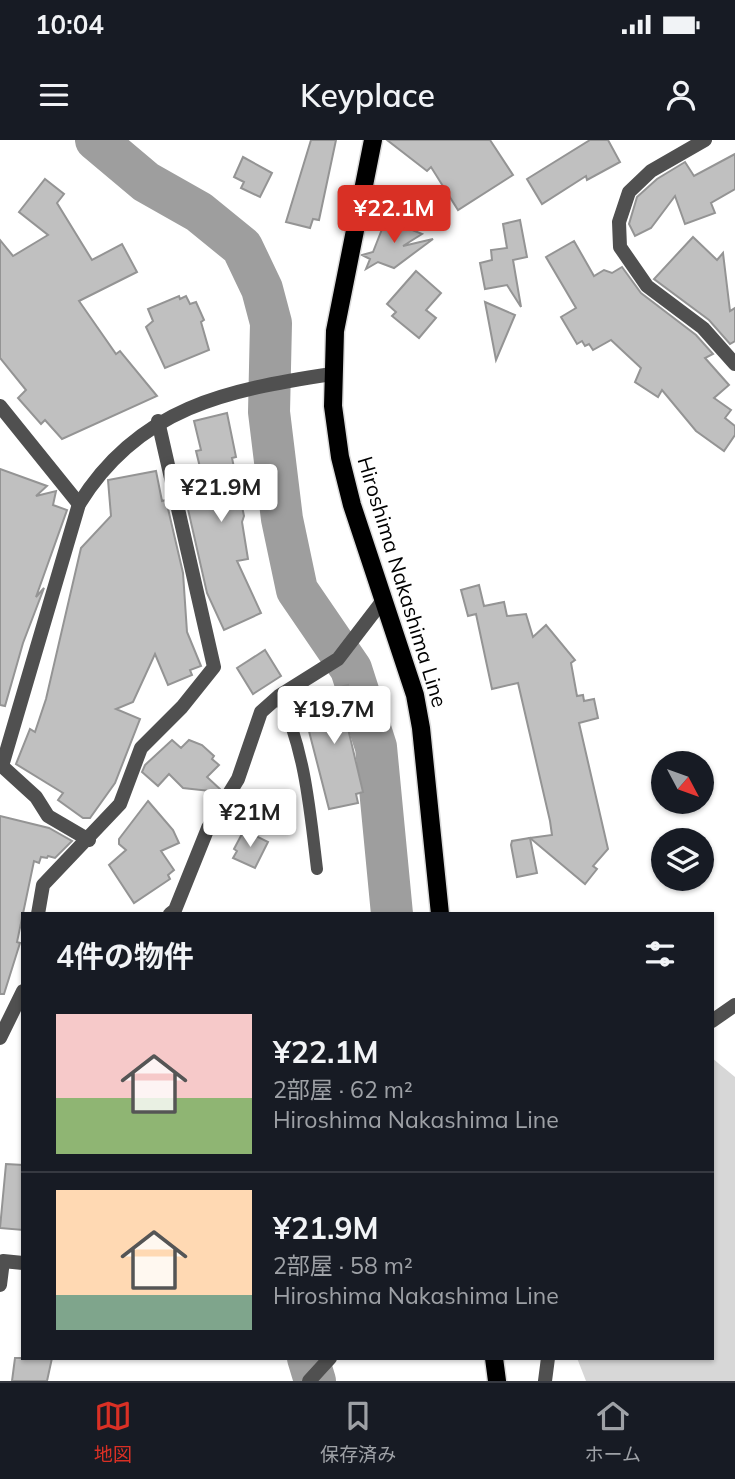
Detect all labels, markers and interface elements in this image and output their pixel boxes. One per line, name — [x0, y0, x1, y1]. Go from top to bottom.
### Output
text: 10:04 — [35, 8, 104, 41]
text: Keyplace — [300, 75, 435, 115]
icon: menu — [35, 76, 73, 114]
icon: person — [662, 76, 700, 114]
pin: ¥22.1M — [337, 186, 451, 245]
text: ¥22.1M — [354, 193, 434, 222]
street label: Hiroshima Nakashima Line — [352, 453, 454, 710]
pin: ¥21.9M — [164, 464, 278, 524]
text: ¥21.9M — [181, 472, 261, 501]
pin: ¥19.7M — [277, 686, 391, 746]
text: ¥19.7M — [294, 694, 374, 723]
north arrow — [651, 751, 714, 814]
map controls — [651, 751, 714, 891]
pin: ¥21M — [209, 790, 291, 849]
text: ¥21M — [219, 797, 281, 826]
button: layers — [651, 828, 714, 891]
icon: filters — [641, 935, 679, 973]
text: 4件の物件 — [56, 937, 194, 975]
text: ¥22.1M — [273, 1033, 379, 1071]
icon: home — [112, 1042, 196, 1126]
text: 2部屋 · 62 m² — [273, 1075, 413, 1104]
text: Hiroshima Nakashima Line — [273, 1105, 559, 1134]
text: ¥21.9M — [273, 1209, 379, 1247]
icon: home — [112, 1218, 196, 1302]
text: 2部屋 · 58 m² — [273, 1251, 413, 1280]
text: Hiroshima Nakashima Line — [273, 1281, 559, 1310]
tab: 地図 — [94, 1397, 132, 1466]
tab: 保存済み — [320, 1397, 396, 1466]
tab: ホーム — [584, 1397, 641, 1466]

